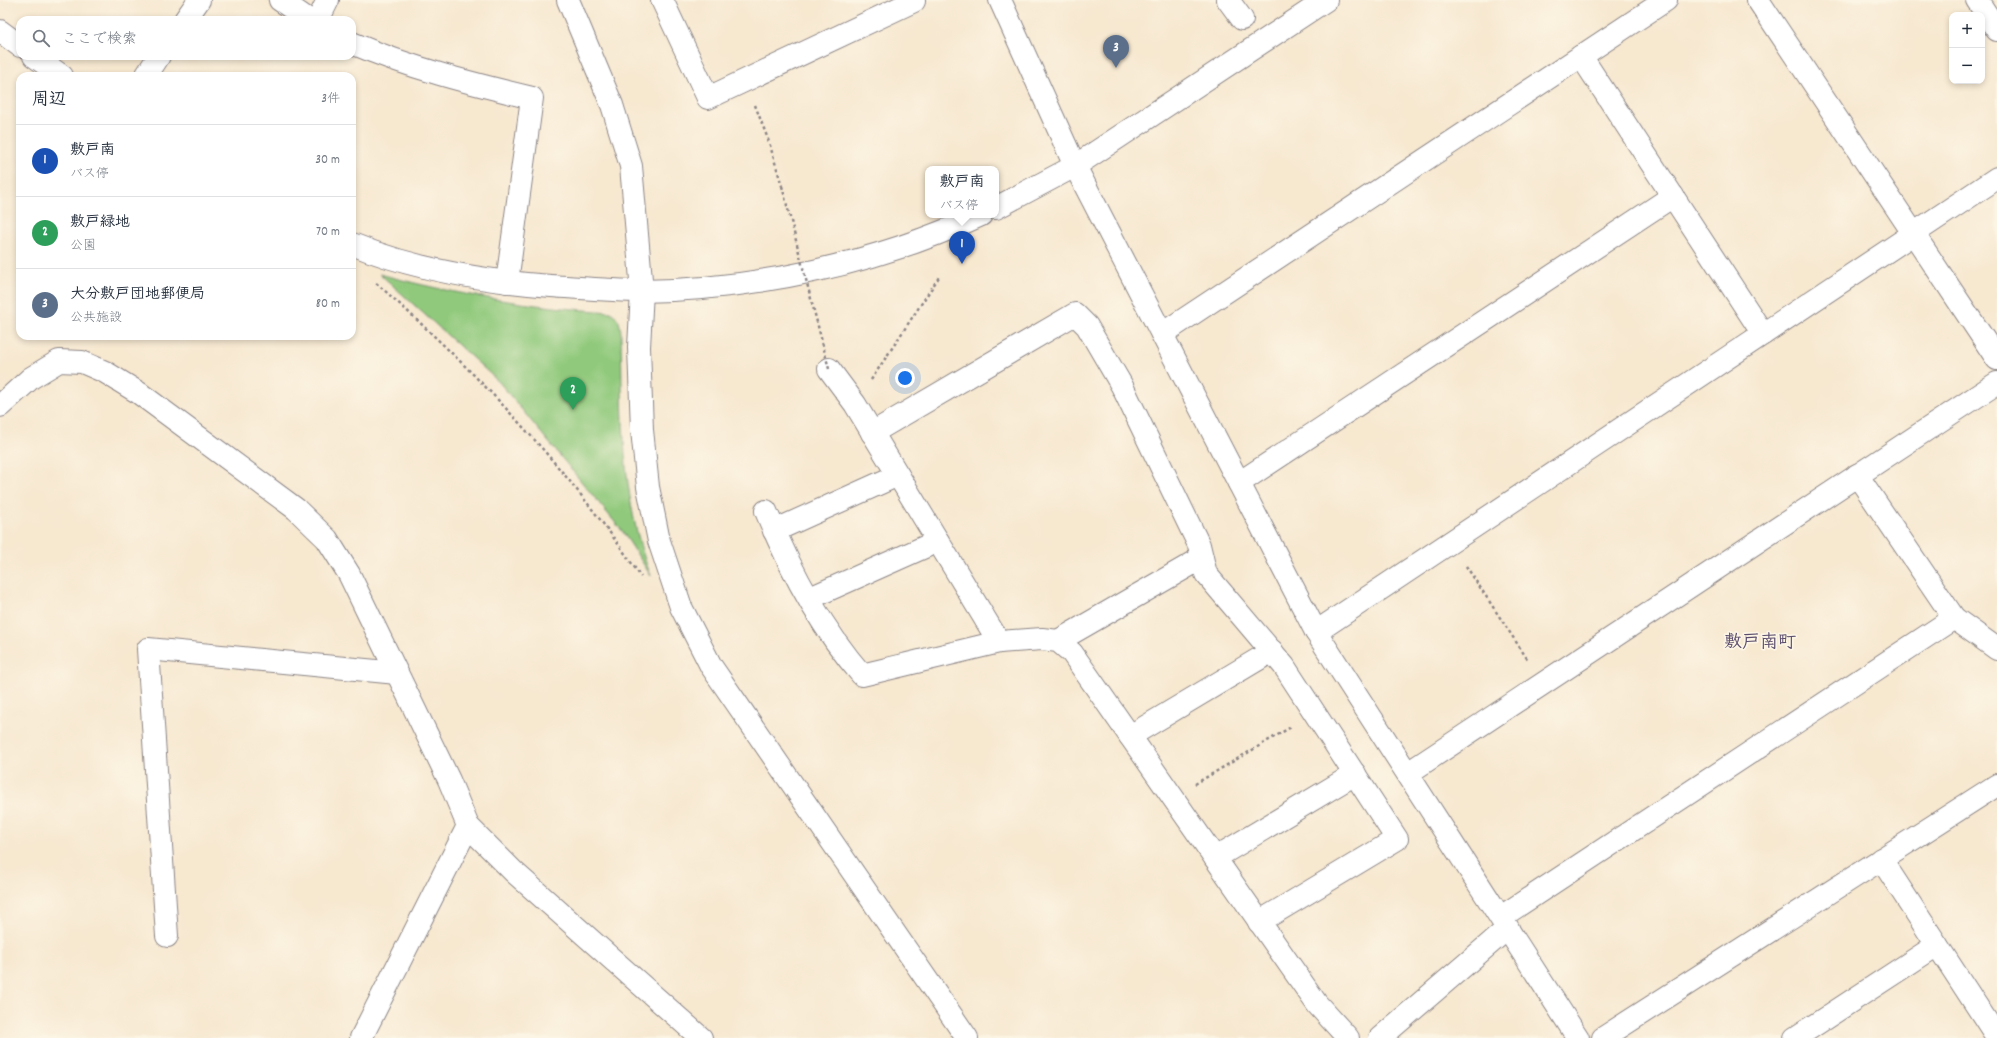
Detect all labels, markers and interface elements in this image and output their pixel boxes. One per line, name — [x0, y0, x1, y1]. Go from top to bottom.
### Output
map controls — [1949, 12, 1985, 84]
button: + — [1949, 12, 1985, 48]
search box — [16, 16, 356, 60]
icon: search — [30, 27, 52, 49]
text: ここで検索 — [62, 29, 137, 51]
pin: 3 — [1103, 35, 1129, 68]
button: − — [1949, 48, 1985, 84]
text: 周辺 — [32, 89, 66, 113]
text: 3件 — [321, 90, 340, 109]
text: 敷戸南 — [70, 140, 115, 162]
text: 1 — [44, 151, 46, 170]
text: 30 m — [315, 151, 340, 170]
text: バス停 — [70, 165, 109, 184]
popup — [925, 166, 999, 218]
text: 敷戸南 — [939, 172, 985, 194]
text: バス停 — [939, 197, 979, 216]
text: 敷戸緑地 — [70, 212, 130, 234]
text: 2 — [42, 223, 48, 242]
text: 70 m — [316, 223, 340, 242]
pin: 1 — [949, 231, 975, 264]
text: 公園 — [70, 237, 96, 256]
text: 大分敷戸団地郵便局 — [70, 284, 205, 306]
text: 3 — [42, 295, 48, 314]
text: 80 m — [316, 295, 340, 314]
text: 公共施設 — [70, 309, 122, 328]
your location — [895, 368, 915, 388]
pin: 2 — [560, 377, 586, 410]
district label: 敷戸南町 — [1724, 631, 1796, 656]

